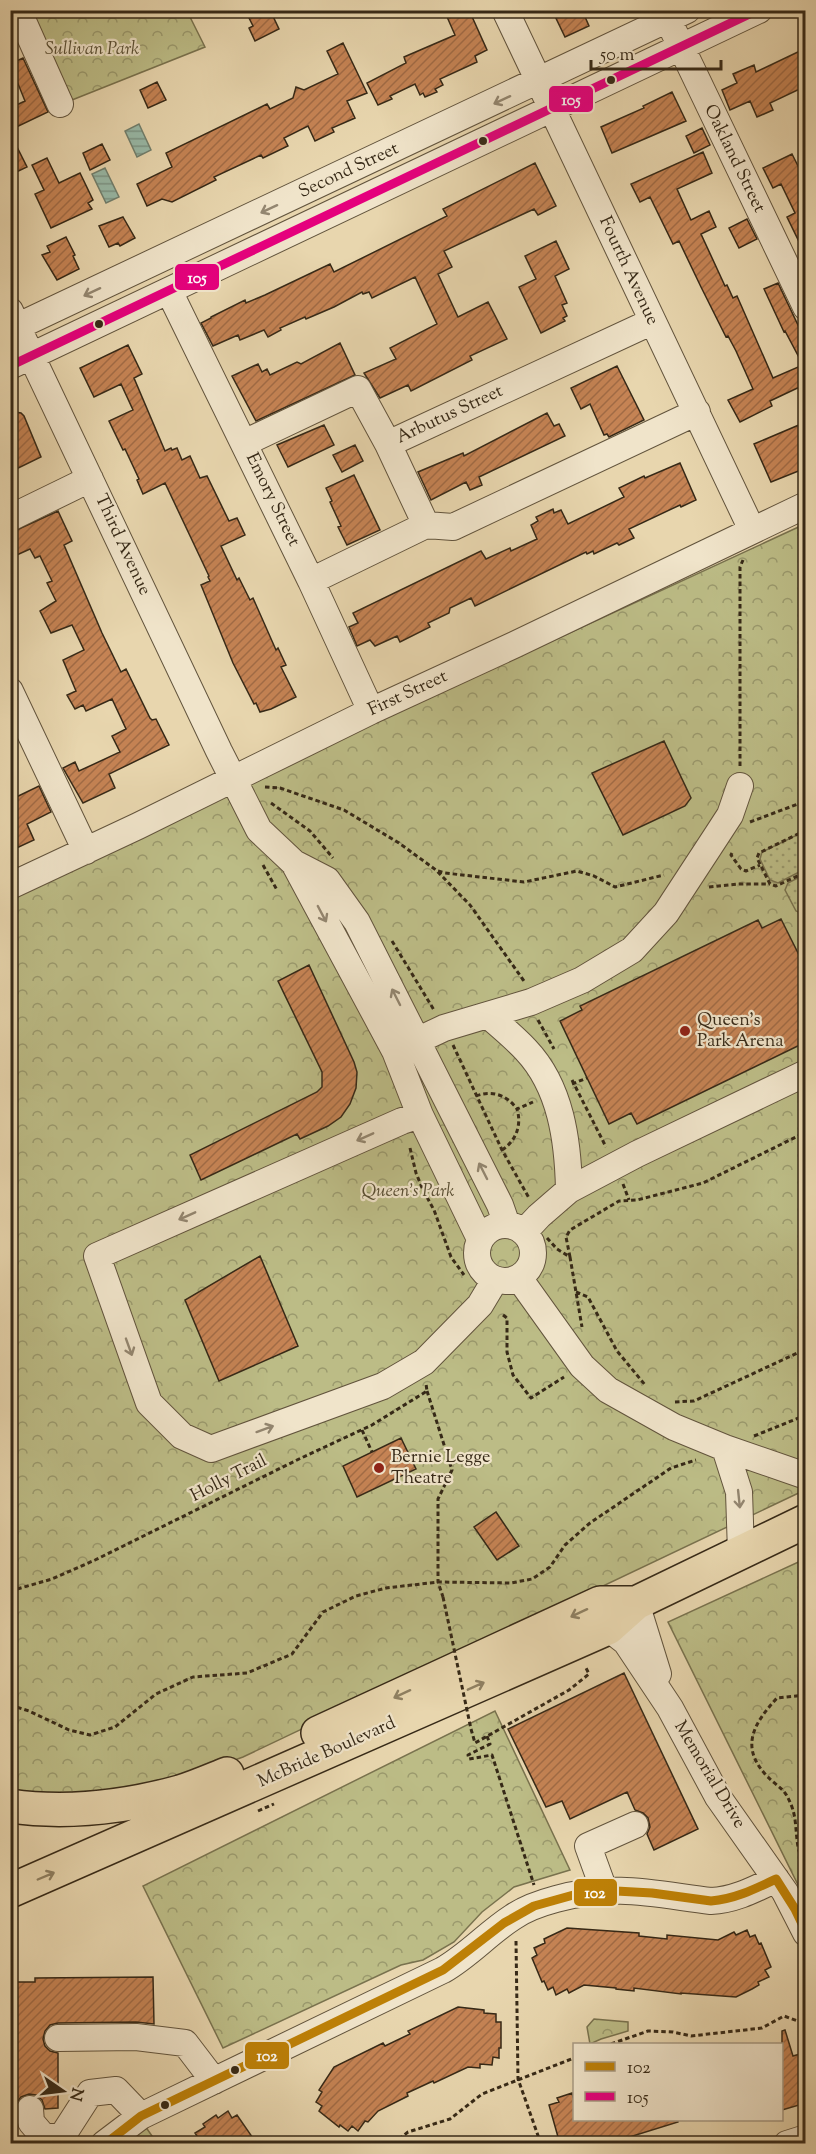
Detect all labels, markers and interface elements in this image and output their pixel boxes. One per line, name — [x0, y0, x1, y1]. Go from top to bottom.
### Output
scale bar — [591, 33, 722, 71]
park label: Sullivan Park — [45, 37, 139, 63]
text: 50 m — [599, 43, 635, 69]
unlabelled marker — [605, 74, 617, 86]
line badge: 105 — [548, 85, 594, 113]
text: 105 — [561, 90, 581, 113]
one-way arrow — [494, 94, 512, 106]
street label: Oakland Street — [697, 100, 771, 218]
unlabelled marker — [477, 135, 489, 147]
street label: Second Street — [295, 136, 403, 206]
one-way arrow — [260, 204, 278, 216]
street label: Fourth Avenue — [591, 212, 665, 330]
line badge: 105 — [174, 263, 220, 291]
text: 105 — [187, 268, 207, 291]
one-way arrow — [84, 287, 102, 299]
unlabelled marker — [93, 318, 105, 330]
street label: Arbutus Street — [392, 379, 508, 451]
street label: Emory Street — [238, 449, 306, 551]
street label: Third Avenue — [87, 490, 157, 600]
street label: First Street — [364, 664, 452, 724]
one-way arrow — [316, 905, 328, 922]
one-way arrow — [390, 989, 402, 1006]
place label: Queen's Park Arena — [697, 1008, 784, 1055]
marker: Queen's Park Arena — [678, 1024, 692, 1038]
one-way arrow — [357, 1132, 375, 1143]
one-way arrow — [477, 1163, 489, 1181]
park label: Queen's Park — [362, 1179, 454, 1205]
one-way arrow — [179, 1211, 197, 1223]
one-way arrow — [125, 1337, 136, 1356]
one-way arrow — [255, 1422, 274, 1433]
place label: Bernie Legge Theatre — [391, 1445, 490, 1492]
street label: Holly Trail — [186, 1449, 272, 1509]
marker: Bernie Legge Theatre — [372, 1461, 386, 1475]
one-way arrow — [734, 1488, 745, 1508]
one-way arrow — [571, 1607, 589, 1619]
one-way arrow — [466, 1680, 484, 1692]
one-way arrow — [393, 1688, 411, 1700]
street label: McBride Boulevard — [254, 1711, 400, 1795]
street label: Memorial Drive — [667, 1716, 751, 1834]
one-way arrow — [37, 1870, 55, 1881]
line badge: 102 — [573, 1878, 618, 1907]
text: 102 — [584, 1883, 606, 1906]
line badge: 102 — [244, 2041, 290, 2070]
legend — [573, 2043, 783, 2121]
text: 102 — [256, 2046, 278, 2069]
text: 102 — [627, 2056, 651, 2082]
north arrow — [33, 2061, 93, 2121]
unlabelled marker — [229, 2064, 241, 2076]
text: N — [62, 2085, 88, 2103]
text: 105 — [627, 2086, 649, 2112]
unlabelled marker — [159, 2099, 171, 2111]

